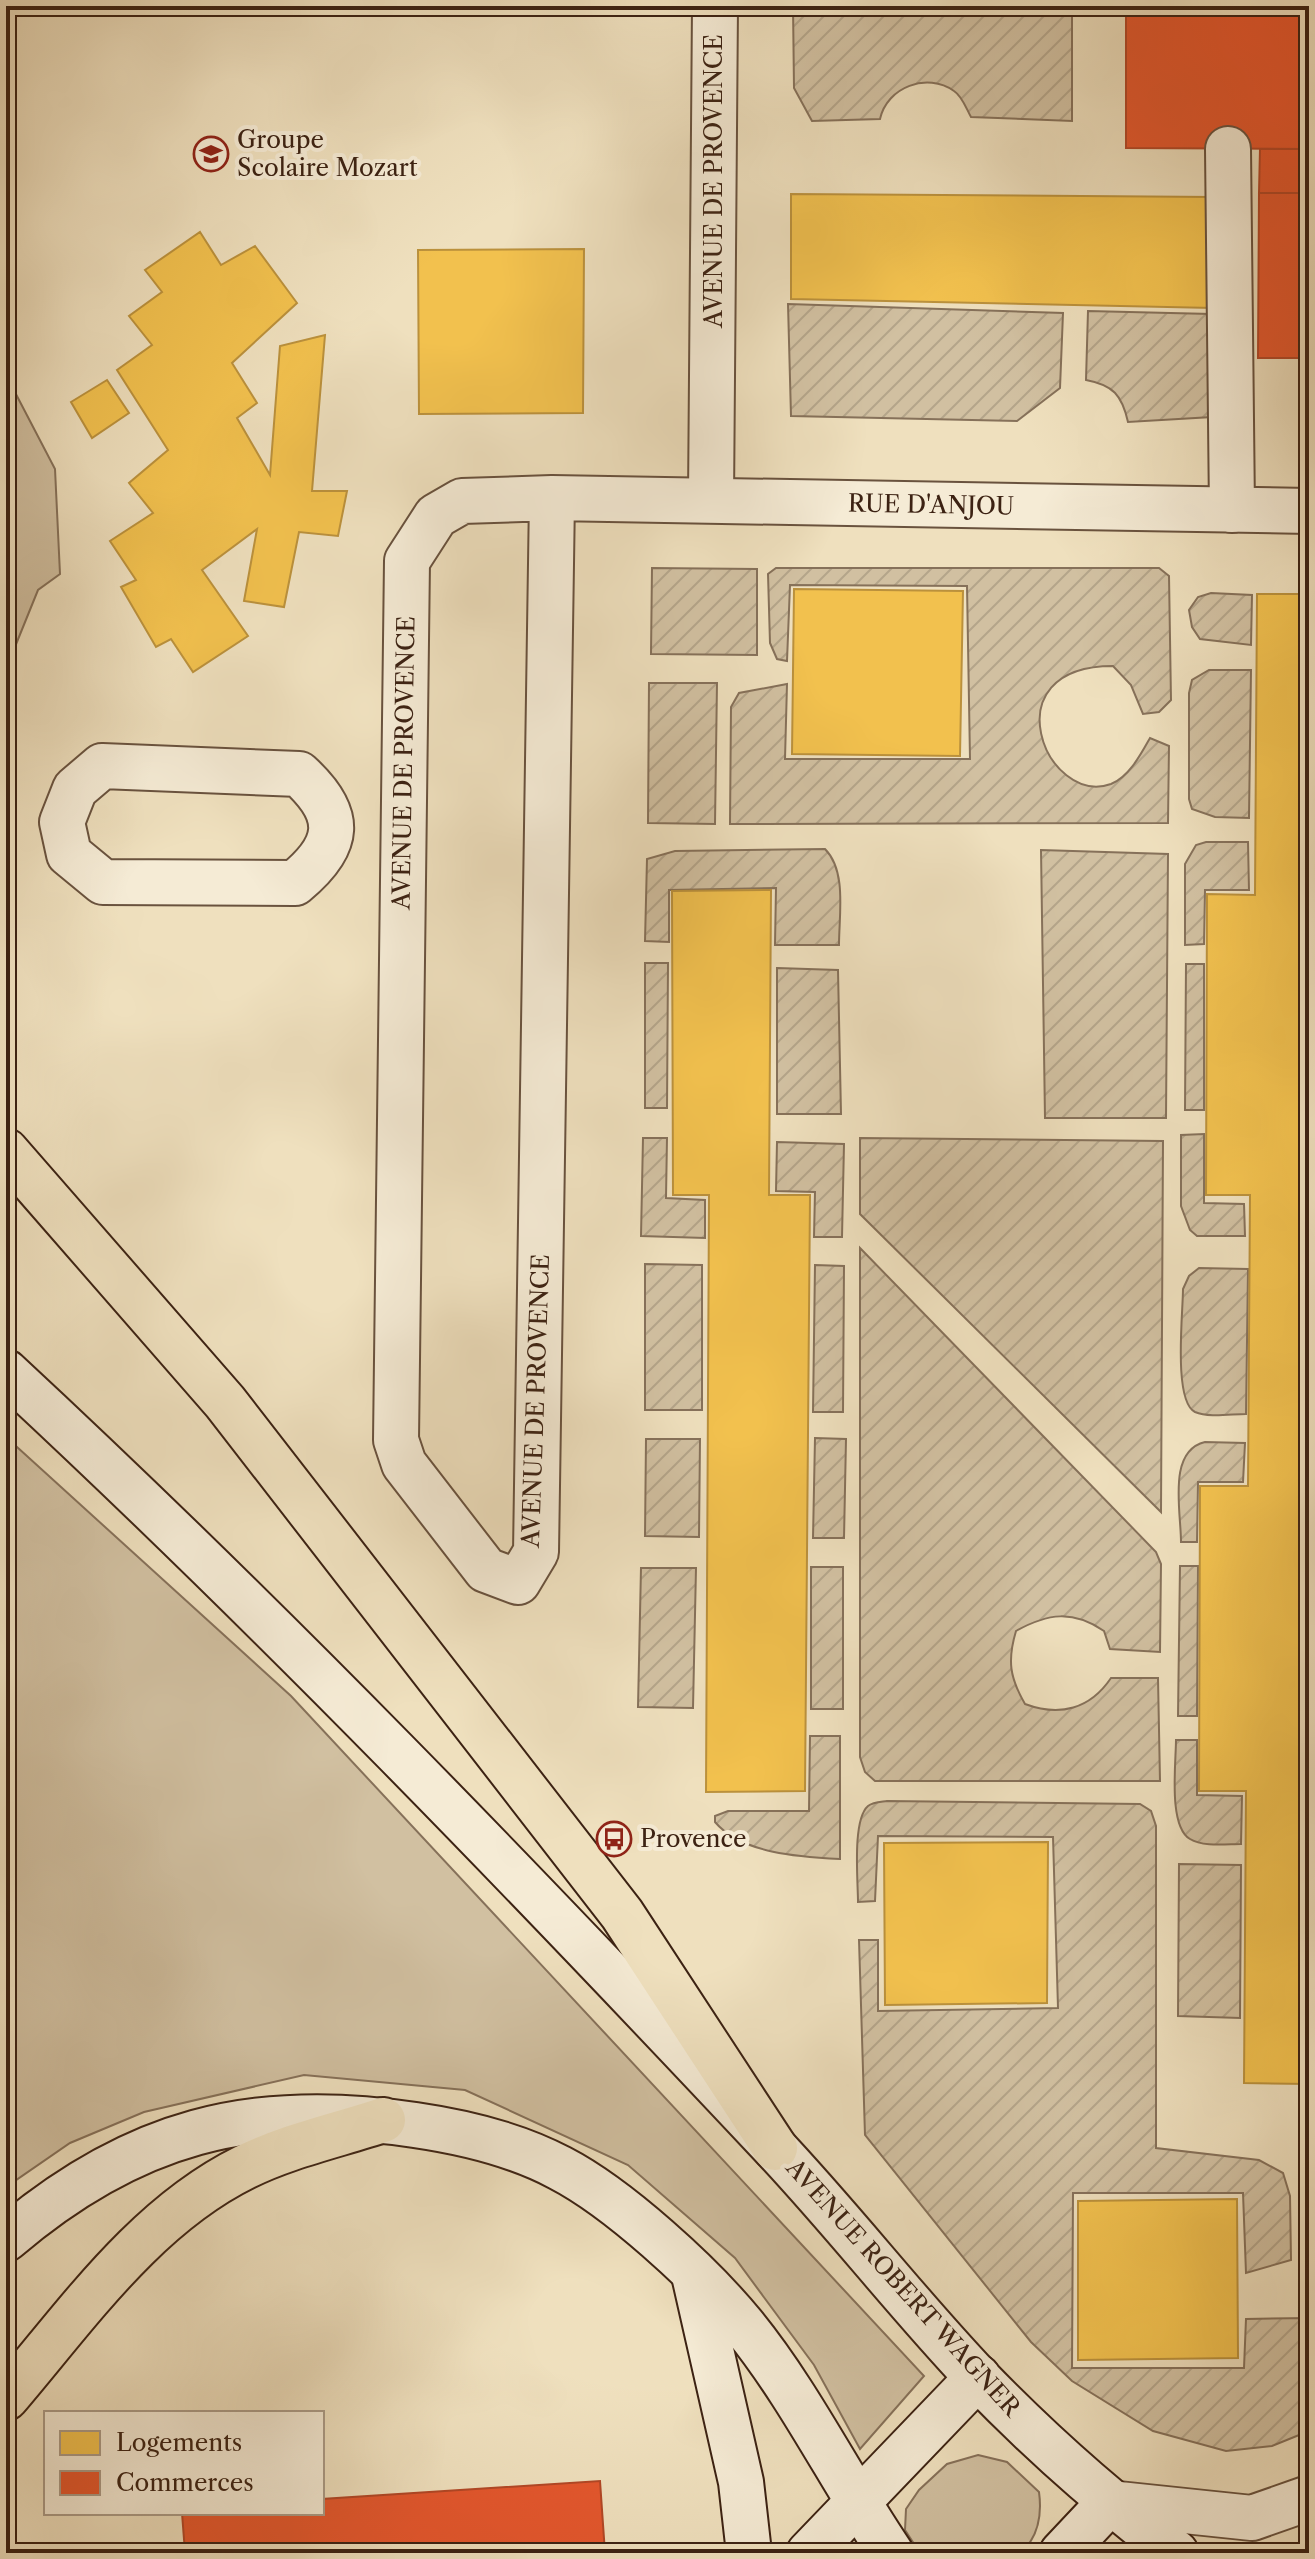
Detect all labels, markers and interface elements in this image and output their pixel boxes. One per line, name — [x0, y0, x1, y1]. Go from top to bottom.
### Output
street label: AVENUE DE PROVENCE — [699, 34, 728, 329]
place label: Groupe Scolaire Mozart — [237, 125, 418, 182]
school or university icon: Groupe Scolaire Mozart — [192, 135, 230, 173]
street label: RUE D'ANJOU — [848, 489, 1014, 520]
street label: AVENUE DE PROVENCE — [386, 616, 421, 911]
street label: AVENUE DE PROVENCE — [516, 1254, 555, 1549]
bus stop icon: Provence — [595, 1820, 633, 1858]
place label: Provence — [640, 1824, 747, 1853]
street label: AVENUE ROBERT WAGNER — [780, 2152, 1027, 2423]
legend — [44, 2411, 324, 2515]
text: Logements — [116, 2428, 242, 2457]
text: Commerces — [116, 2468, 254, 2497]

